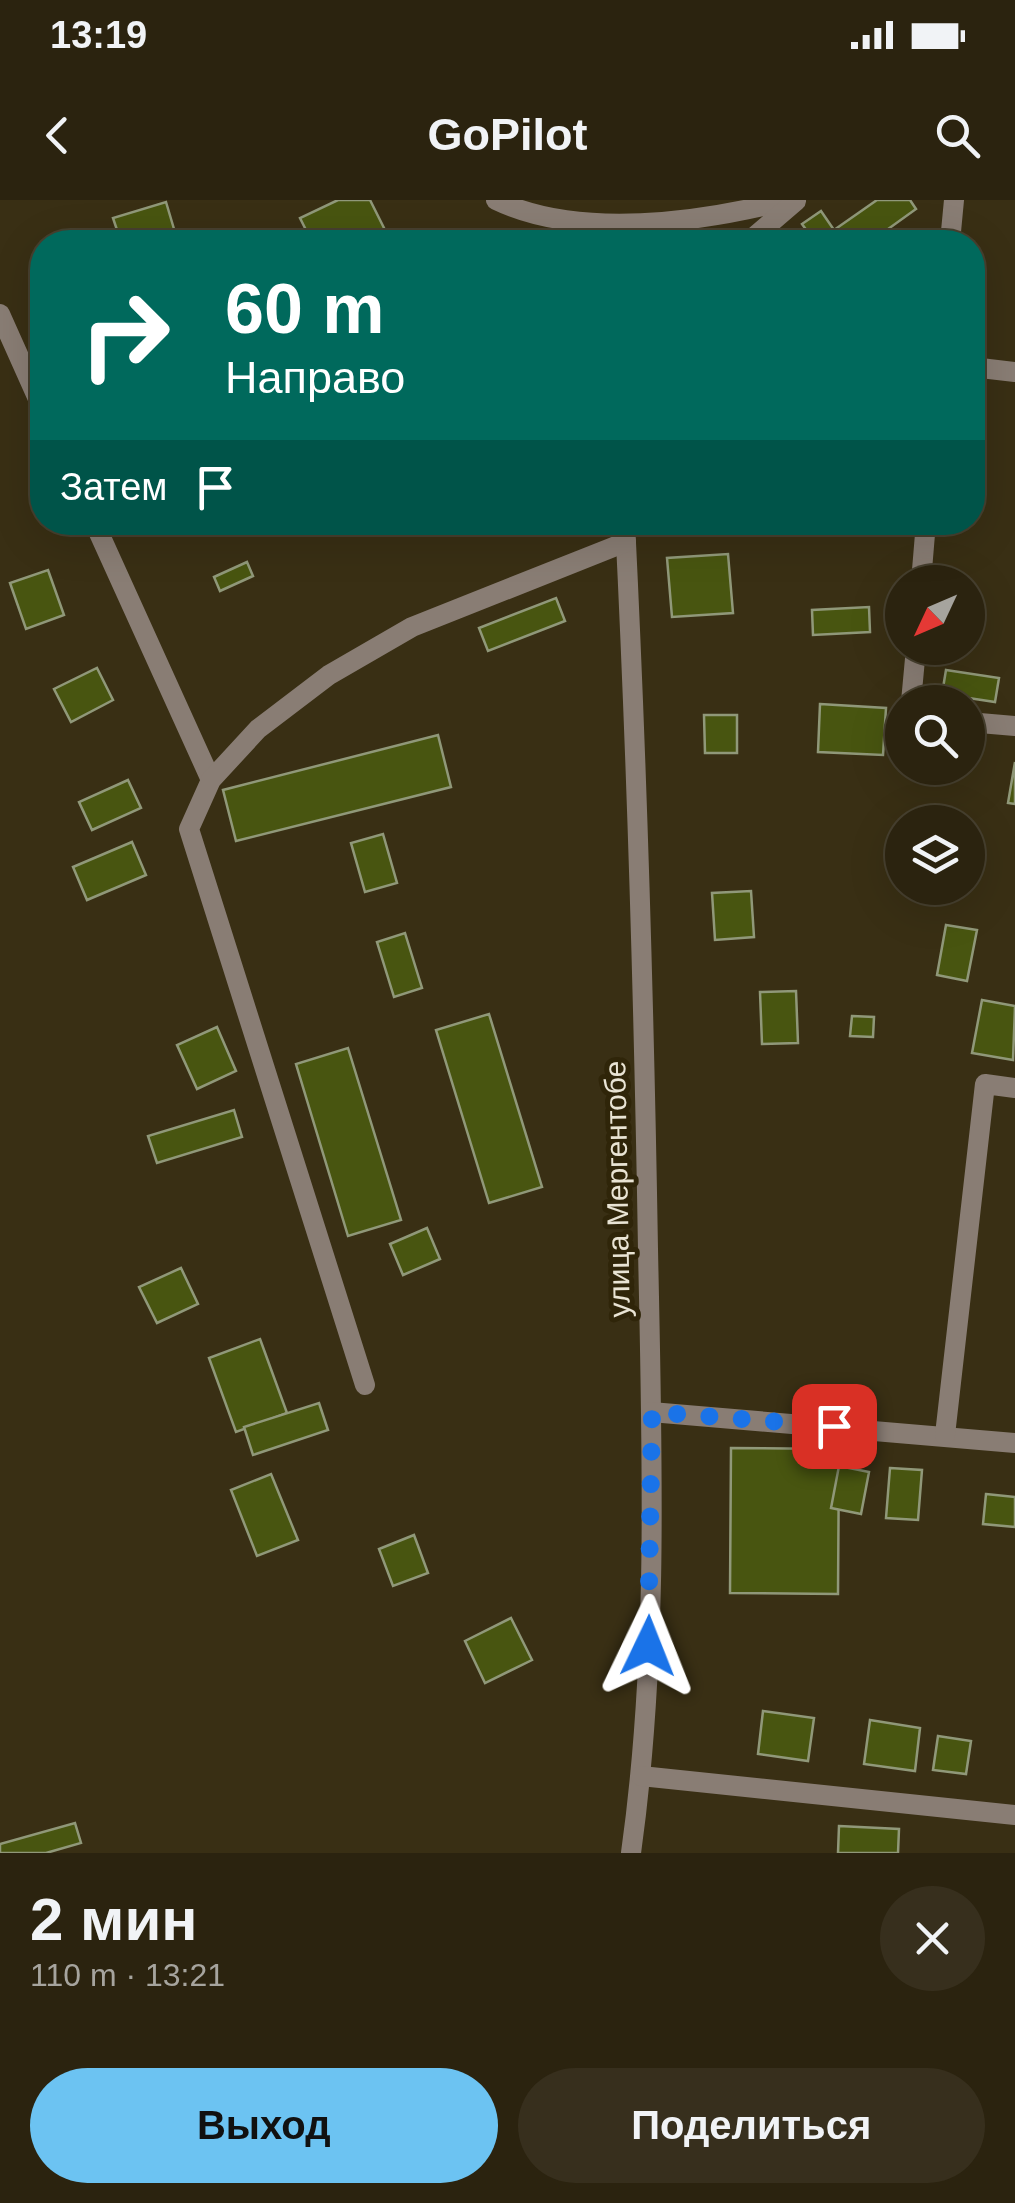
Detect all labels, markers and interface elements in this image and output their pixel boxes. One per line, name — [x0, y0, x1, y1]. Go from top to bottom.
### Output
text: 13:19 — [50, 14, 147, 56]
icon: back — [30, 108, 85, 163]
icon: search — [930, 108, 985, 163]
text: GoPilot — [428, 109, 587, 160]
icon: right — [60, 270, 190, 400]
text: 60 m — [225, 270, 385, 348]
text: Направо — [225, 352, 405, 403]
icon: arrive — [188, 460, 243, 515]
text: Затем — [60, 466, 168, 508]
north arrow — [885, 565, 985, 665]
map controls — [885, 565, 985, 905]
button: search — [885, 685, 985, 785]
button: layers — [885, 805, 985, 905]
street label: улица Мергентобе — [598, 1060, 636, 1318]
pin — [792, 1384, 877, 1469]
icon: arrive — [807, 1399, 862, 1454]
position arrow — [596, 1594, 700, 1698]
text: 2 мин — [30, 1886, 198, 1953]
button: close — [880, 1886, 985, 1991]
text: 110 m · 13:21 — [30, 1957, 225, 1993]
button: Выход — [30, 2068, 498, 2183]
button: Поделиться — [518, 2068, 985, 2183]

